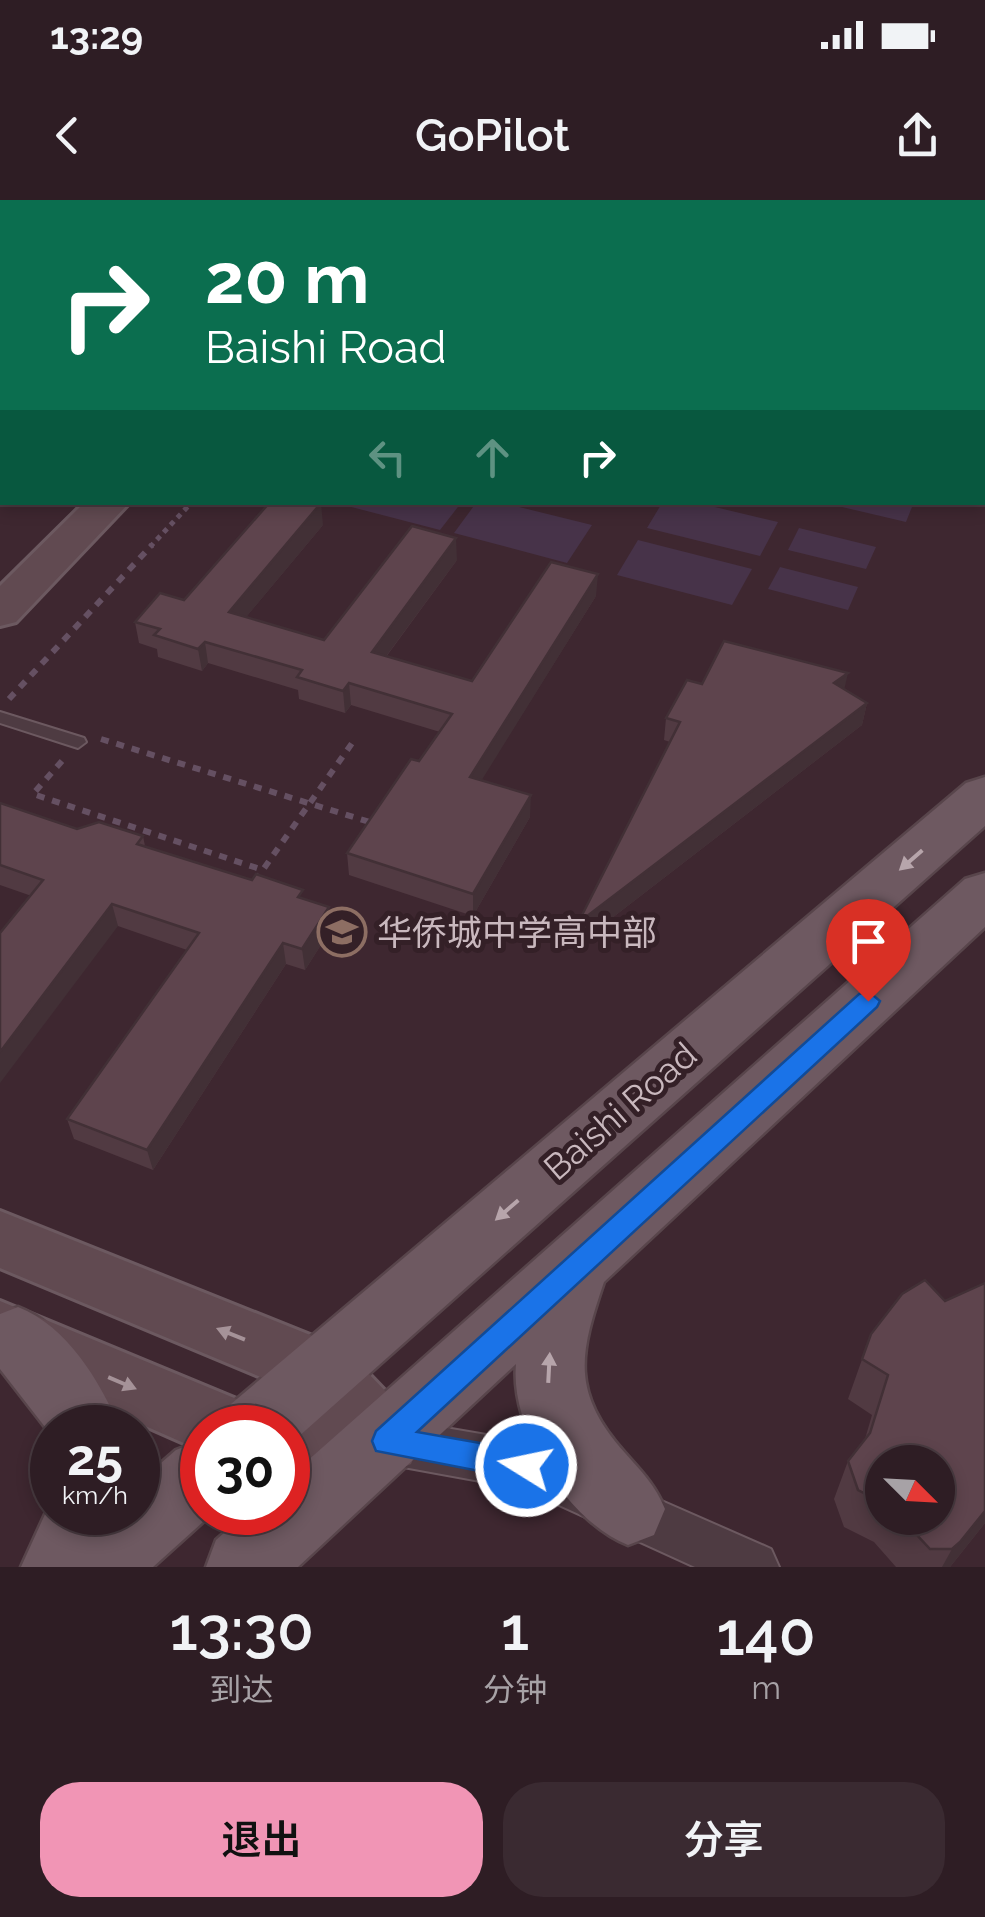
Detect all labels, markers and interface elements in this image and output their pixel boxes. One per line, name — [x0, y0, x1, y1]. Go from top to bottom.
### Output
text: 13:29 — [50, 13, 143, 58]
icon: back — [40, 108, 95, 163]
icon: share — [890, 108, 945, 163]
text: GoPilot — [415, 109, 570, 162]
text: 20 m — [205, 237, 369, 319]
icon: right — [40, 240, 170, 370]
text: Baishi Road — [205, 321, 447, 374]
icon: left — [360, 430, 415, 485]
icon: ahead — [465, 430, 520, 485]
icon: right — [570, 430, 625, 485]
one-way arrow — [899, 848, 924, 870]
pin — [826, 899, 911, 1002]
school or university icon: 华侨城中学高中部 — [316, 906, 368, 958]
place label: 华侨城中学高中部 — [377, 912, 657, 953]
icon: arrive — [841, 914, 896, 969]
street label: Baishi Road — [536, 1034, 704, 1188]
one-way arrow — [494, 1198, 519, 1220]
one-way arrow — [216, 1326, 246, 1342]
one-way arrow — [541, 1352, 557, 1384]
one-way arrow — [107, 1375, 137, 1391]
speed limit sign: 30 — [180, 1405, 310, 1535]
position arrow — [474, 1414, 578, 1518]
text: 25 — [67, 1428, 123, 1487]
north arrow — [865, 1445, 955, 1535]
map controls — [865, 1445, 955, 1535]
text: km/h — [62, 1480, 128, 1510]
text: 13:30 — [169, 1594, 314, 1664]
text: 1 — [501, 1594, 529, 1664]
text: 140 — [717, 1599, 816, 1669]
text: m — [751, 1669, 781, 1706]
text: 到达 — [210, 1671, 274, 1708]
text: 分钟 — [483, 1671, 547, 1708]
button: 退出 — [40, 1782, 483, 1897]
button: 分享 — [503, 1782, 945, 1897]

